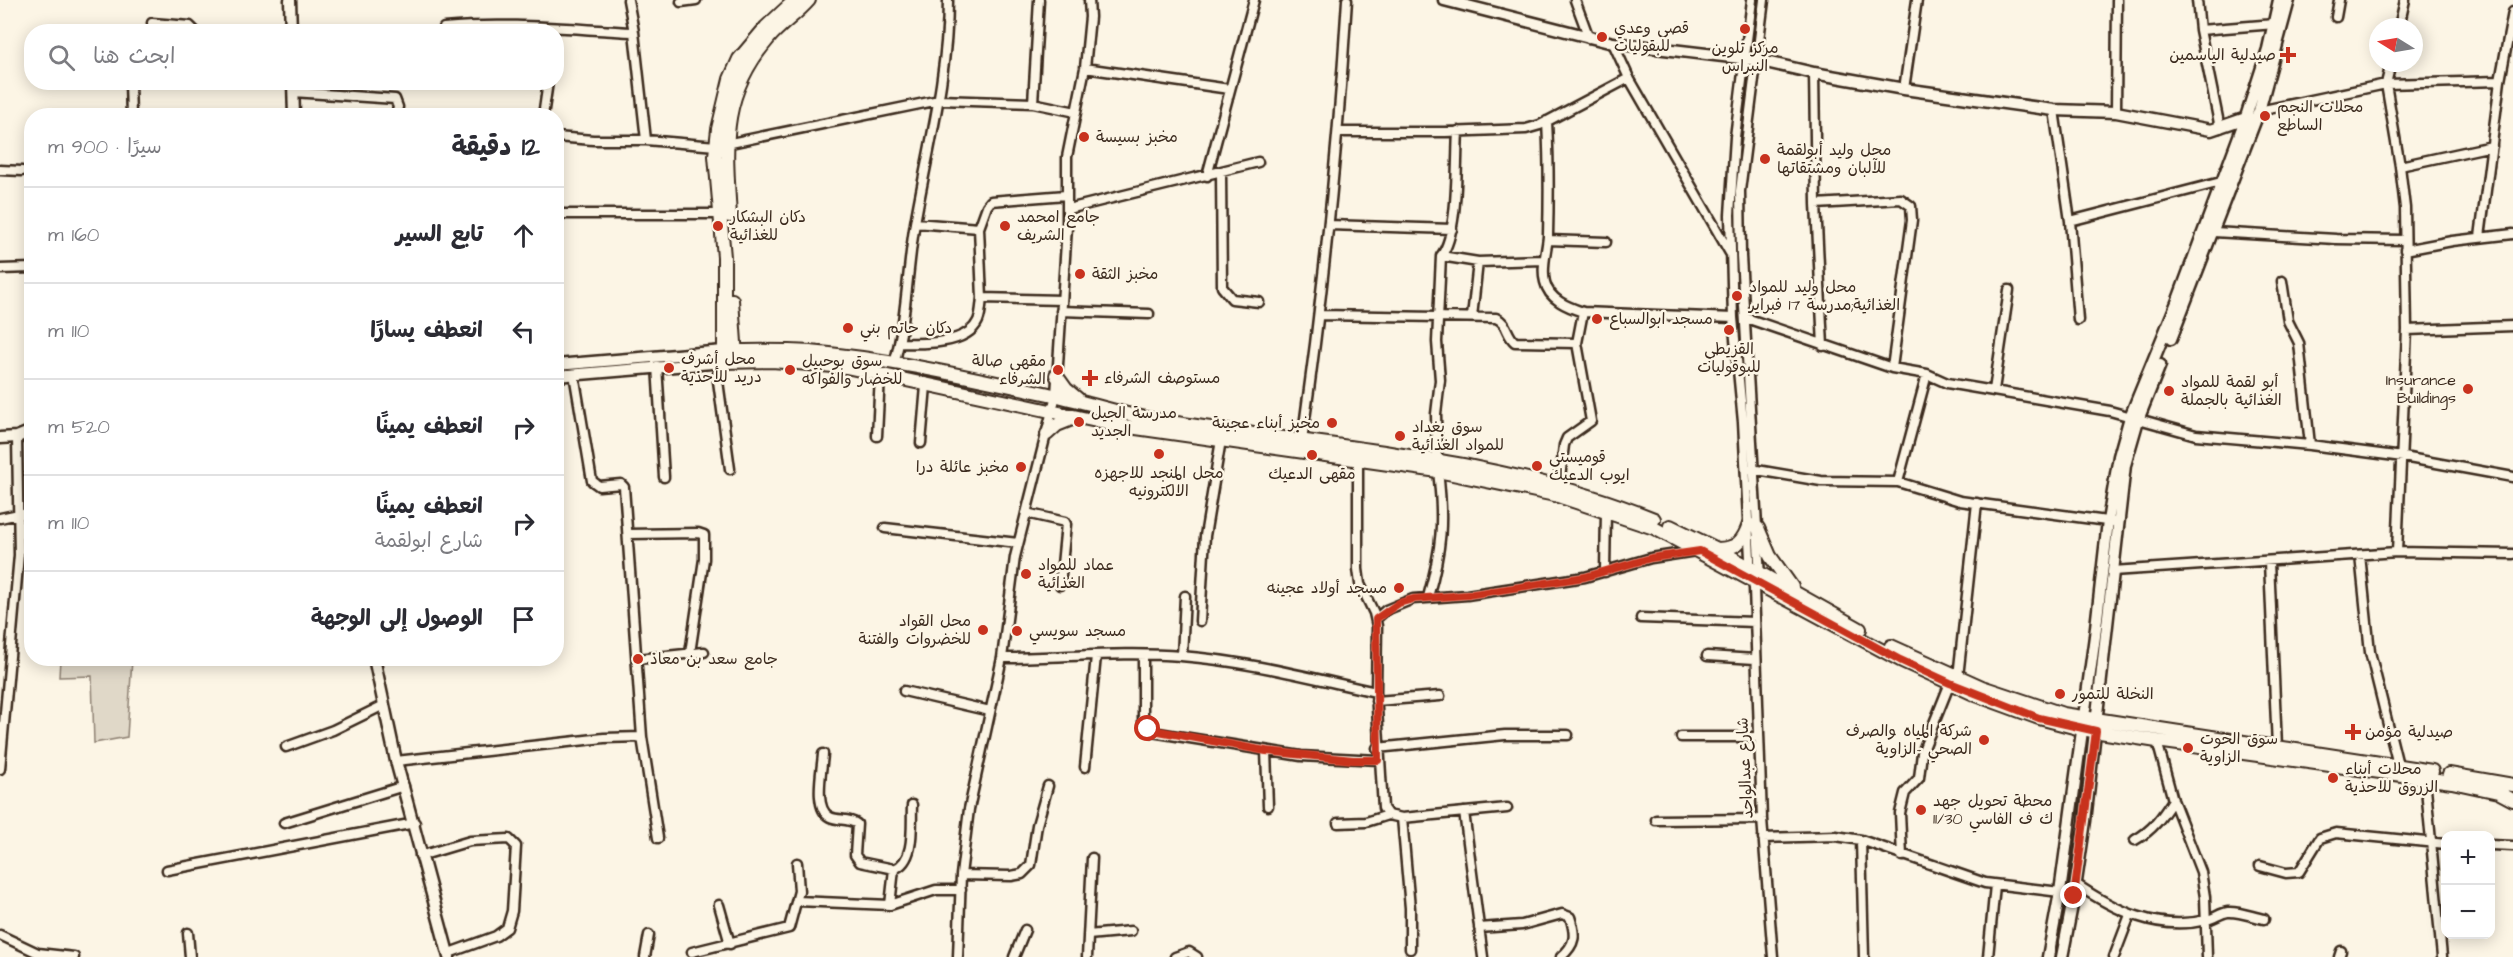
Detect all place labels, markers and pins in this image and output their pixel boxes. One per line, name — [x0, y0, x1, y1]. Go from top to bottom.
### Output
place label: قصي وعدي للبقوليات — [1614, 17, 1689, 57]
marker: مركز تلوين النبراس — [1738, 22, 1752, 36]
marker: قصي وعدي للبقوليات — [1595, 30, 1609, 44]
place label: مركز تلوين النبراس — [1712, 37, 1778, 77]
place label: صيدلية الياسمين — [2169, 44, 2276, 66]
marker: صيدلية الياسمين — [2281, 48, 2295, 62]
place label: محلات النجم الساطع — [2277, 96, 2363, 136]
marker: محلات النجم الساطع — [2258, 109, 2272, 123]
place label: مخبز بسيسة — [1096, 126, 1178, 148]
marker: مخبز بسيسة — [1077, 130, 1091, 144]
place label: محل وليد أبولقمة للآلبان ومشتقاتها — [1777, 139, 1891, 179]
marker: محل وليد أبولقمة للآلبان ومشتقاتها — [1758, 152, 1772, 166]
place label: دكان البشكار للغذائية — [728, 206, 806, 246]
place label: جامع امحمد الشريف — [1017, 206, 1100, 246]
marker: دكان البشكار للغذائية — [711, 219, 725, 233]
marker: جامع امحمد الشريف — [998, 219, 1012, 233]
place label: مخبز الثقة — [1092, 263, 1158, 285]
marker: مخبز الثقة — [1073, 267, 1087, 281]
place label: محل وليد للمواد الغذائية;مدرسة 17 فبراير — [1747, 276, 1900, 316]
marker: محل وليد للمواد الغذائية;مدرسة 17 فبراير — [1730, 289, 1744, 303]
place label: مسجد ابوالسباع — [1609, 308, 1713, 330]
marker: مسجد ابوالسباع — [1590, 312, 1604, 326]
place label: دكان حاتم بني — [860, 317, 952, 342]
marker: دكان حاتم بني — [841, 321, 855, 335]
marker: القزيطي للبوقوليات — [1722, 323, 1736, 337]
place label: القزيطي للبوقوليات — [1697, 338, 1761, 378]
place label: محل أشرف دريد للأحذية — [681, 348, 762, 388]
place label: سوق بوحبيل للخضار والفواكه — [802, 350, 903, 390]
place label: مقهى صالة الشرفاء — [972, 350, 1046, 390]
marker: محل أشرف دريد للأحذية — [662, 361, 676, 375]
marker: سوق بوحبيل للخضار والفواكه — [783, 363, 797, 377]
marker: مقهى صالة الشرفاء — [1051, 363, 1065, 377]
place label: مستوصف الشرفاء — [1104, 367, 1220, 389]
marker: مستوصف الشرفاء — [1081, 369, 1099, 387]
place label: Insurance Buildings — [2386, 369, 2456, 410]
place label: أبو لقمة للمواد الغذائية بالجملة — [2181, 371, 2282, 411]
marker: Insurance Buildings — [2461, 382, 2475, 396]
marker: أبو لقمة للمواد الغذائية بالجملة — [2162, 384, 2176, 398]
place label: مدرسة الجيل الجديد — [1091, 402, 1177, 442]
place label: مخبز أبناء عجينة — [1212, 412, 1320, 434]
marker: مدرسة الجيل الجديد — [1072, 415, 1086, 429]
marker: مخبز أبناء عجينة — [1325, 416, 1339, 430]
place label: سوق بغداد للمواد الغذائية — [1412, 416, 1504, 456]
marker: سوق بغداد للمواد الغذائية — [1393, 429, 1407, 443]
place label: قوميستي ايوب الدعيك — [1549, 446, 1630, 486]
marker: محل المنجد للاجهزه الالكترونيه — [1152, 447, 1166, 461]
marker: مقهى الدعيك — [1305, 448, 1319, 462]
place label: مخبز عائلة درا — [916, 456, 1009, 478]
marker: قوميستي ايوب الدعيك — [1530, 459, 1544, 473]
marker: مخبز عائلة درا — [1014, 460, 1028, 474]
place label: محل المنجد للاجهزه الالكترونيه — [1094, 462, 1224, 502]
place label: مقهى الدعيك — [1268, 463, 1356, 485]
place label: عماد للمواد الغذائية — [1038, 554, 1115, 594]
marker: عماد للمواد الغذائية — [1019, 567, 1033, 581]
place label: مسجد أولاد عجينه — [1267, 577, 1387, 599]
marker: مسجد أولاد عجينه — [1392, 581, 1406, 595]
place label: محل القواد للخضروات والفتنة — [858, 610, 971, 650]
place label: مسجد سويسي — [1029, 620, 1126, 645]
marker: محل القواد للخضروات والفتنة — [976, 623, 990, 637]
marker: مسجد سويسي — [1010, 624, 1024, 638]
place label: جامع سعد بن معاذ — [650, 648, 778, 670]
marker: جامع سعد بن معاذ — [631, 652, 645, 666]
place label: النخلة للتمور — [2071, 683, 2154, 705]
marker: النخلة للتمور — [2053, 687, 2067, 701]
place label: شركة المياه والصرف الصحي -الزاوية — [1846, 720, 1972, 763]
place label: صيدلية مؤمن — [2365, 721, 2453, 743]
marker: صيدلية مؤمن — [2346, 725, 2360, 739]
place label: سوق الحوت الزاوية — [2200, 728, 2278, 768]
marker: شركة المياه والصرف الصحي -الزاوية — [1977, 733, 1991, 747]
marker: سوق الحوت الزاوية — [2181, 741, 2195, 755]
place label: محلات أبناء الزروق للاحذية — [2345, 758, 2438, 798]
marker: محلات أبناء الزروق للاحذية — [2326, 771, 2340, 785]
place label: محطة تحويل جهد 11/30 ك ف الفاسي — [1933, 790, 2053, 833]
marker: محطة تحويل جهد 11/30 ك ف الفاسي — [1914, 803, 1928, 817]

